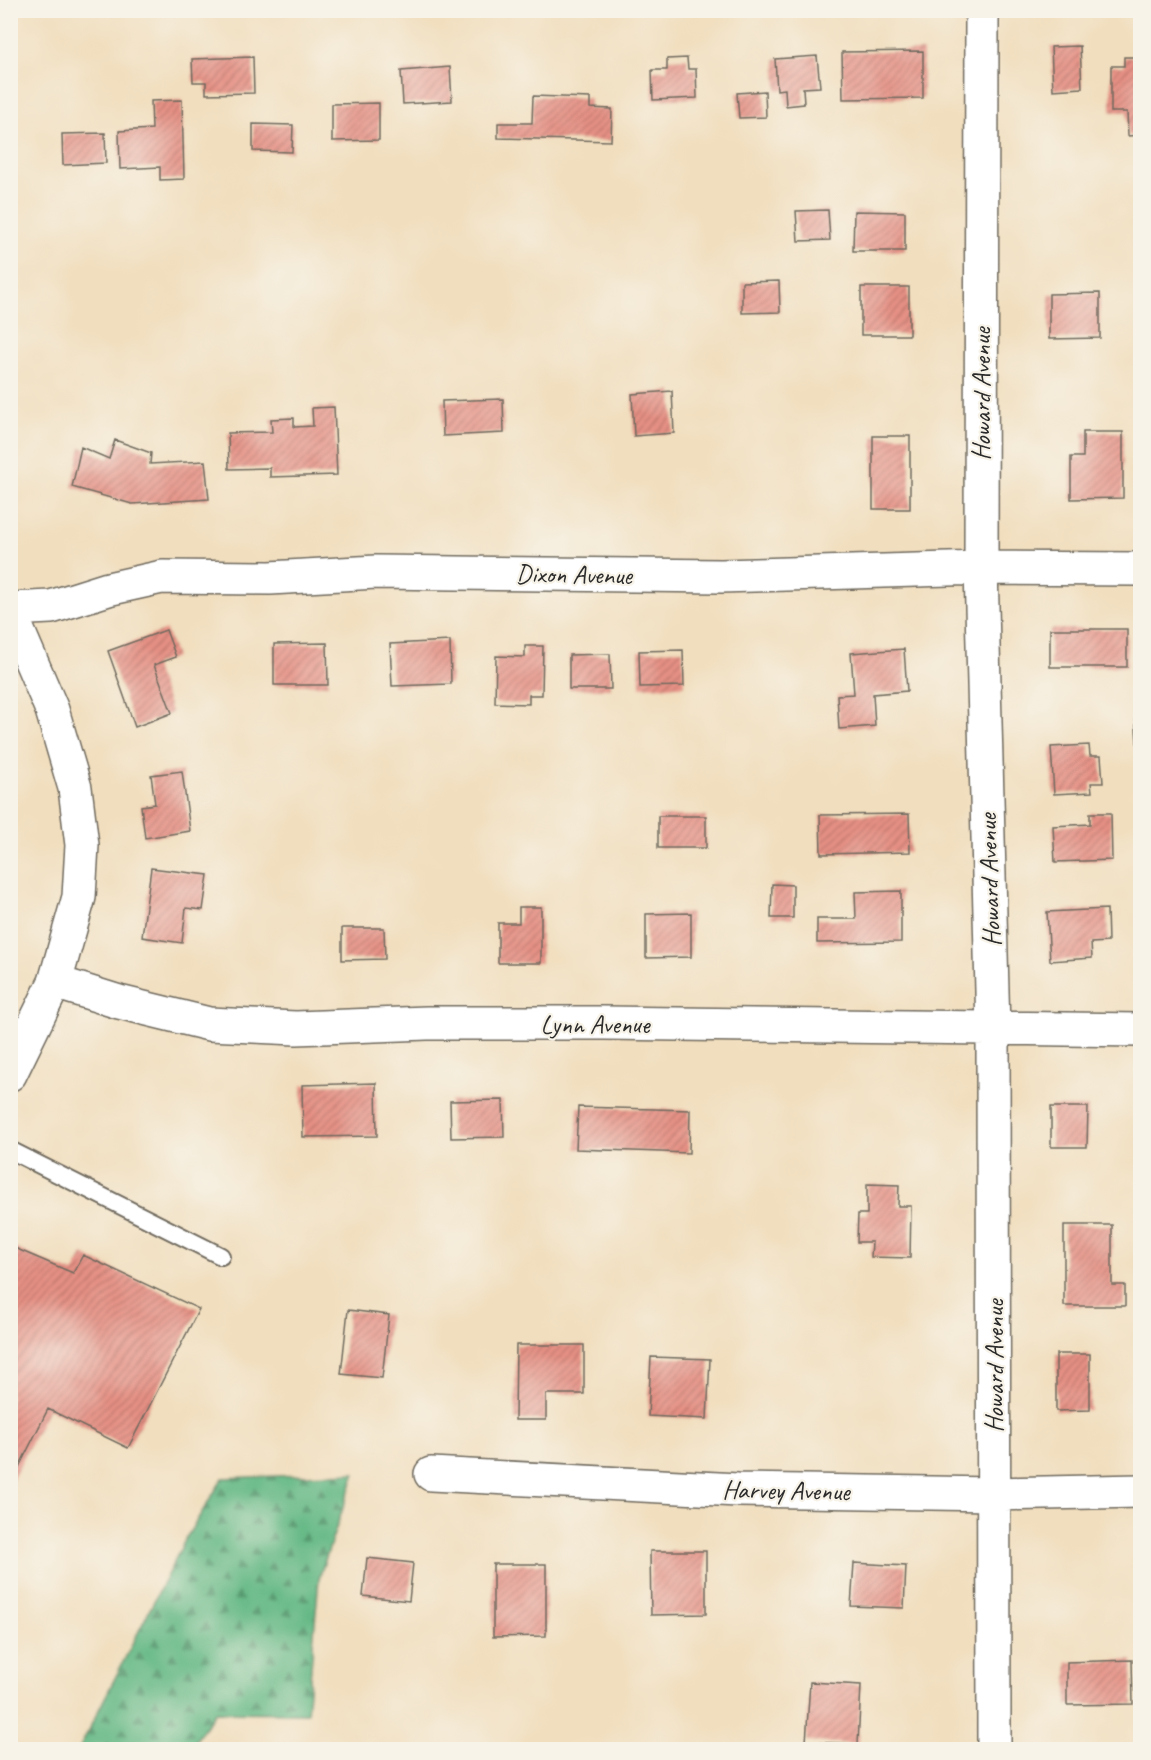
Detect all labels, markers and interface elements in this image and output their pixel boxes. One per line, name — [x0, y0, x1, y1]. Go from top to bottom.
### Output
street label: Howard Avenue — [965, 326, 998, 461]
street label: Dixon Avenue — [516, 557, 634, 592]
street label: Howard Avenue — [971, 811, 1008, 947]
street label: Lynn Avenue — [541, 1008, 651, 1041]
street label: Howard Avenue — [978, 1298, 1011, 1433]
street label: Harvey Avenue — [722, 1473, 851, 1508]

